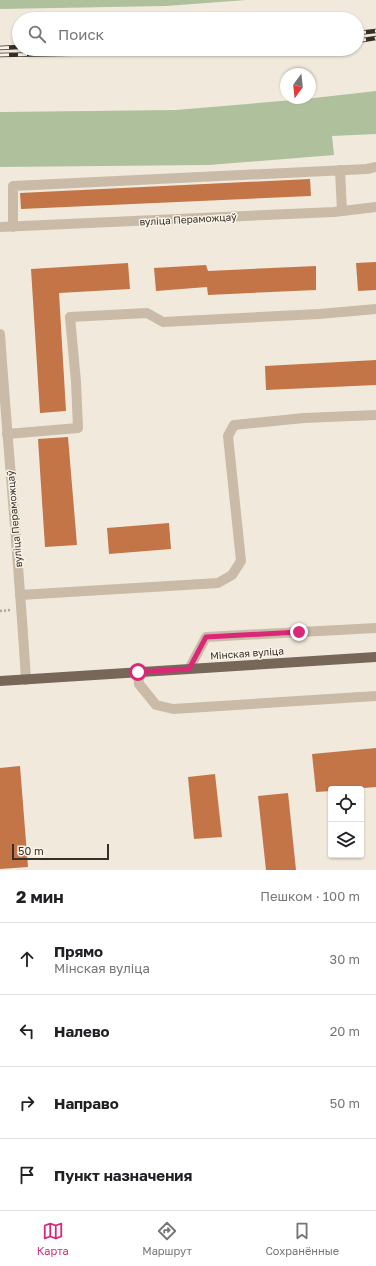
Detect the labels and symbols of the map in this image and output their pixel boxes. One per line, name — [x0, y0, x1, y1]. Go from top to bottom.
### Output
north arrow — [280, 68, 316, 104]
street label: вуліца Пераможцаў — [139, 210, 237, 228]
street label: вуліца Пераможцаў — [4, 470, 24, 568]
route end — [290, 623, 308, 641]
street label: Мінская вуліца — [210, 644, 284, 662]
route start — [129, 663, 147, 681]
scale bar — [12, 842, 109, 861]

